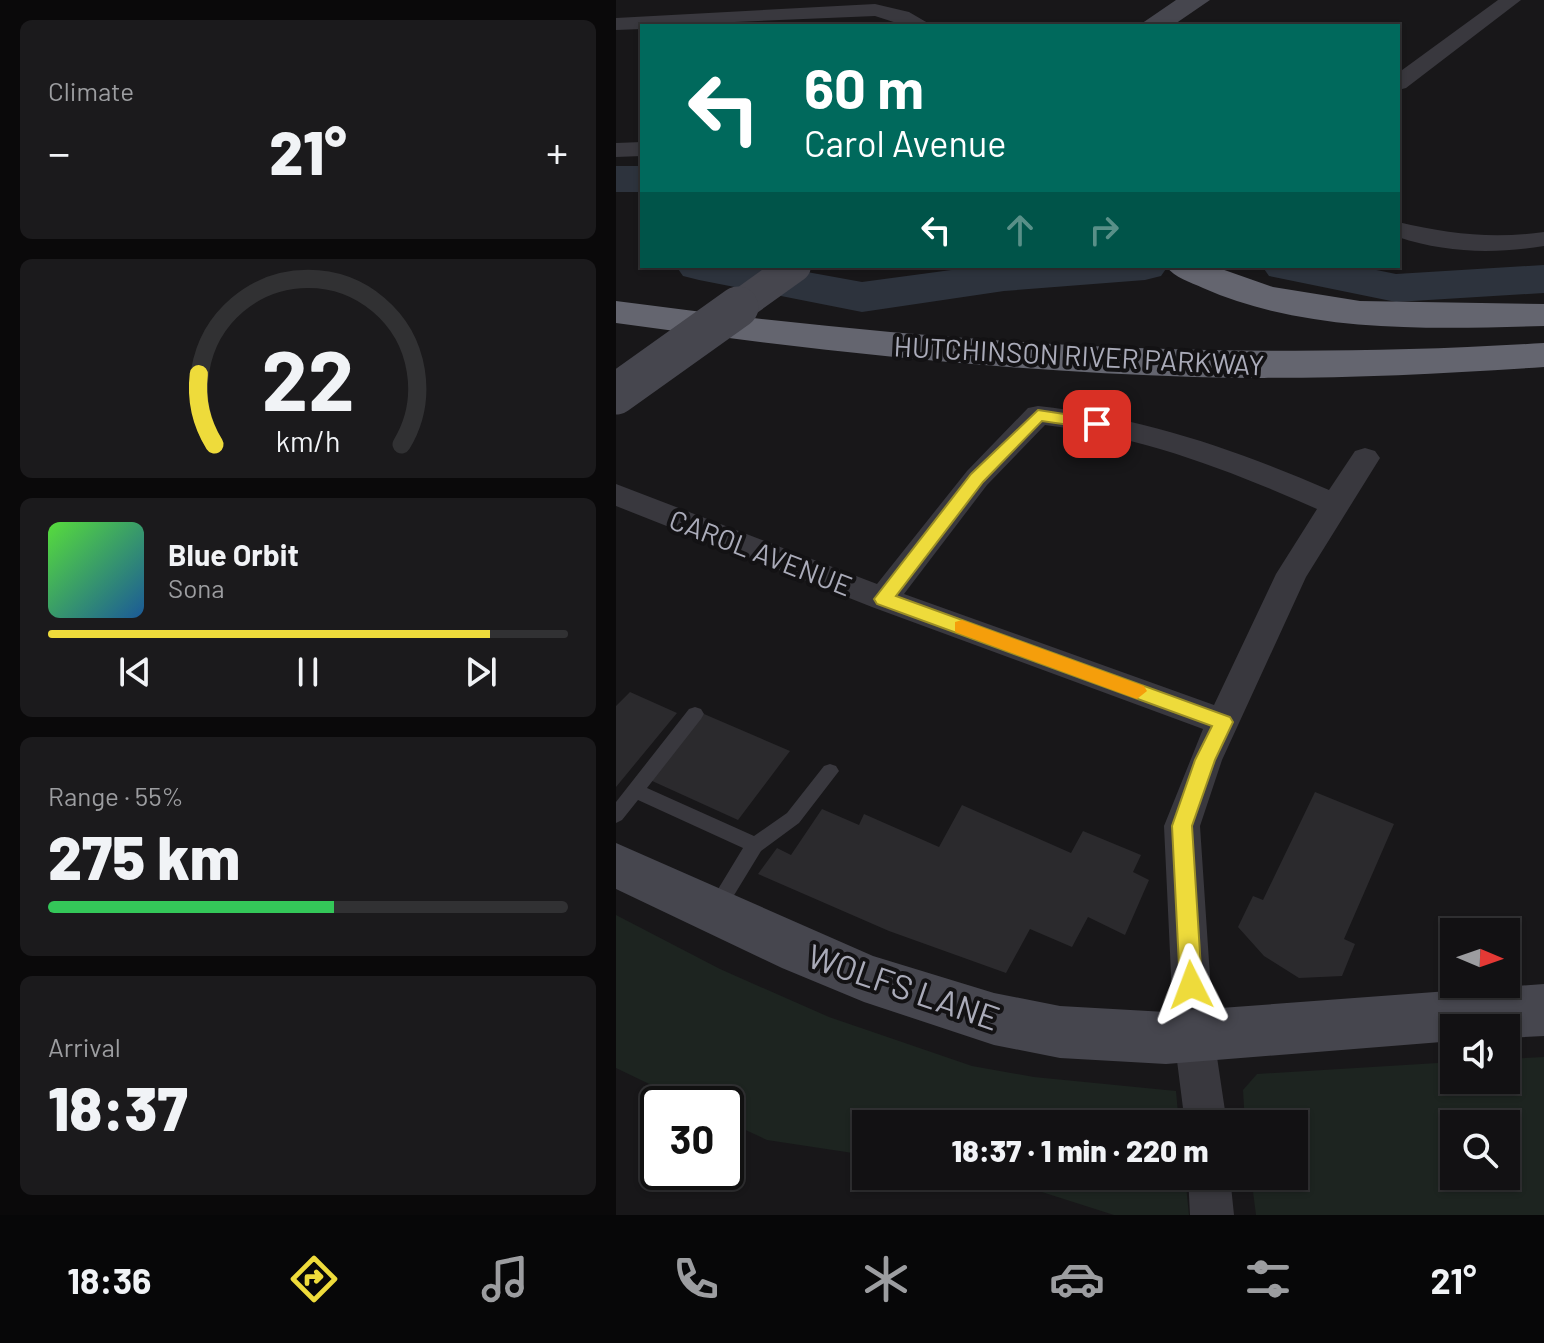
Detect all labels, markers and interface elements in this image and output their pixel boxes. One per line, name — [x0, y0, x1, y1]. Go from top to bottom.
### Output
text: 60 m — [804, 53, 924, 120]
icon: left — [672, 56, 776, 160]
text: Climate — [48, 75, 134, 106]
text: 21° — [269, 115, 347, 187]
text: Carol Avenue — [804, 121, 1006, 164]
text: − — [48, 125, 70, 178]
text: + — [546, 125, 568, 178]
icon: left — [914, 208, 958, 252]
icon: ahead — [998, 208, 1042, 252]
icon: right — [1082, 208, 1126, 252]
text: 22 — [261, 327, 355, 427]
street label: HUTCHINSON RIVER PARKWAY — [893, 328, 1265, 382]
pin — [1063, 390, 1131, 458]
icon: arrive — [1075, 402, 1119, 446]
text: km/h — [276, 423, 340, 458]
street label: CAROL AVENUE — [665, 502, 857, 602]
text: Blue Orbit — [168, 536, 299, 572]
text: Sona — [168, 572, 225, 603]
icon: previous — [113, 650, 157, 694]
icon: pause — [286, 650, 330, 694]
icon: next — [459, 650, 503, 694]
text: Range · 55% — [48, 780, 184, 811]
text: 275 km — [48, 820, 240, 892]
north arrow — [1440, 918, 1520, 998]
map controls — [1440, 918, 1520, 1190]
street label: WOLFS LANE — [803, 934, 1005, 1038]
position arrow — [1149, 943, 1233, 1027]
button: sound — [1440, 1014, 1520, 1094]
text: Arrival — [48, 1031, 121, 1062]
text: 18:37 — [48, 1071, 188, 1143]
speed limit sign: 30 — [640, 1086, 744, 1190]
button: search — [1440, 1110, 1520, 1190]
text: 18:37 · 1 min · 220 m — [952, 1132, 1208, 1168]
icon: directions — [286, 1251, 342, 1307]
icon: music — [477, 1251, 533, 1307]
icon: phone — [668, 1251, 724, 1307]
icon: climate — [858, 1251, 914, 1307]
icon: car — [1049, 1251, 1105, 1307]
icon: filters — [1240, 1251, 1296, 1307]
text: 18:36 — [67, 1258, 151, 1301]
text: 21° — [1430, 1258, 1477, 1301]

